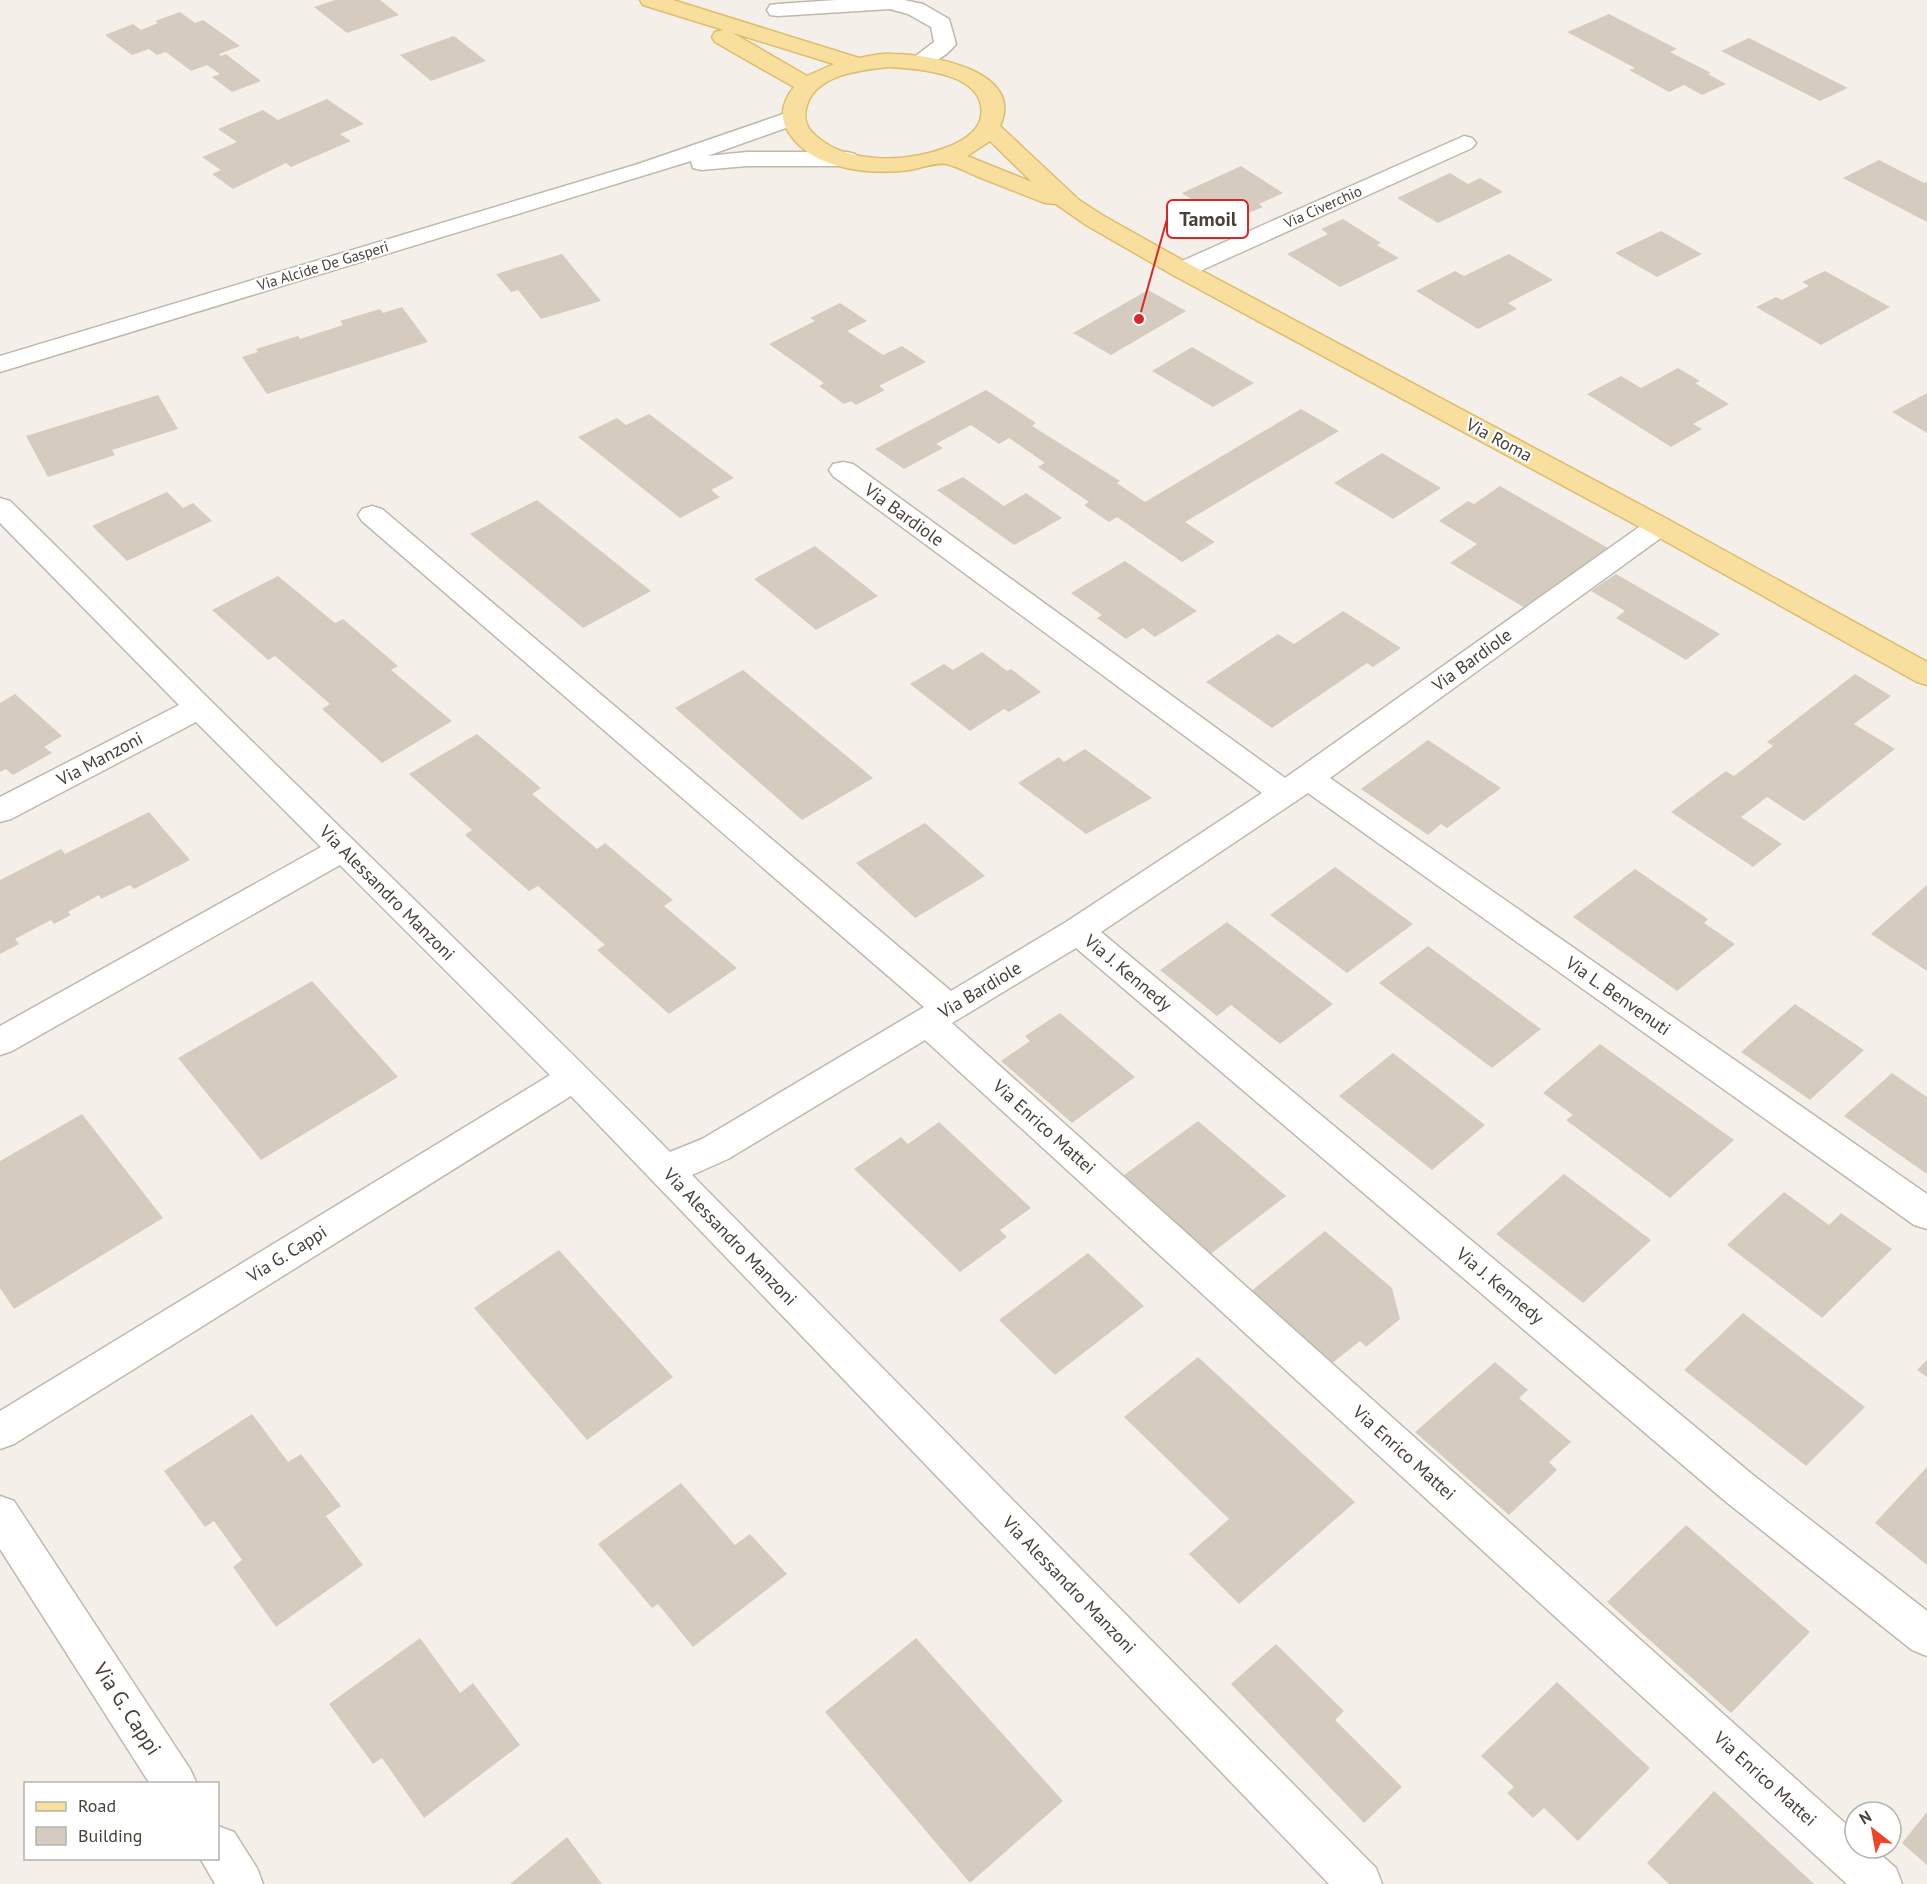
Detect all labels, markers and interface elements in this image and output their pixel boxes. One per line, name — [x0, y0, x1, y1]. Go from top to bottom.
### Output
street label: Via Civerchio — [1280, 181, 1365, 233]
callout: Tamoil — [1167, 200, 1248, 238]
text: Tamoil — [1179, 206, 1237, 232]
street label: Via Alcide De Gasperi — [254, 237, 391, 295]
street label: Via Roma — [1461, 412, 1536, 467]
street label: Via Bardiole — [859, 477, 949, 551]
street label: Via Bardiole — [1427, 623, 1516, 697]
street label: Via Manzoni — [52, 726, 147, 791]
street label: Via Alessandro Manzoni — [314, 819, 460, 965]
street label: Via J. Kennedy — [1079, 929, 1177, 1016]
street label: Via L. Benvenuti — [1561, 950, 1675, 1040]
street label: Via Bardiole — [933, 956, 1025, 1024]
street label: Via Enrico Mattei — [987, 1074, 1101, 1179]
street label: Via Alessandro Manzoni — [658, 1162, 802, 1310]
street label: Via G. Cappi — [242, 1220, 331, 1288]
street label: Via J. Kennedy — [1451, 1242, 1549, 1329]
street label: Via Enrico Mattei — [1347, 1400, 1461, 1505]
street label: Via Alessandro Manzoni — [997, 1510, 1141, 1658]
street label: Via G. Cappi — [87, 1656, 167, 1760]
street label: Via Enrico Mattei — [1708, 1726, 1822, 1831]
legend — [24, 1782, 219, 1860]
text: Road — [78, 1794, 116, 1817]
north arrow — [1843, 1800, 1903, 1860]
text: N — [1856, 1806, 1875, 1828]
text: Building — [78, 1824, 142, 1847]

